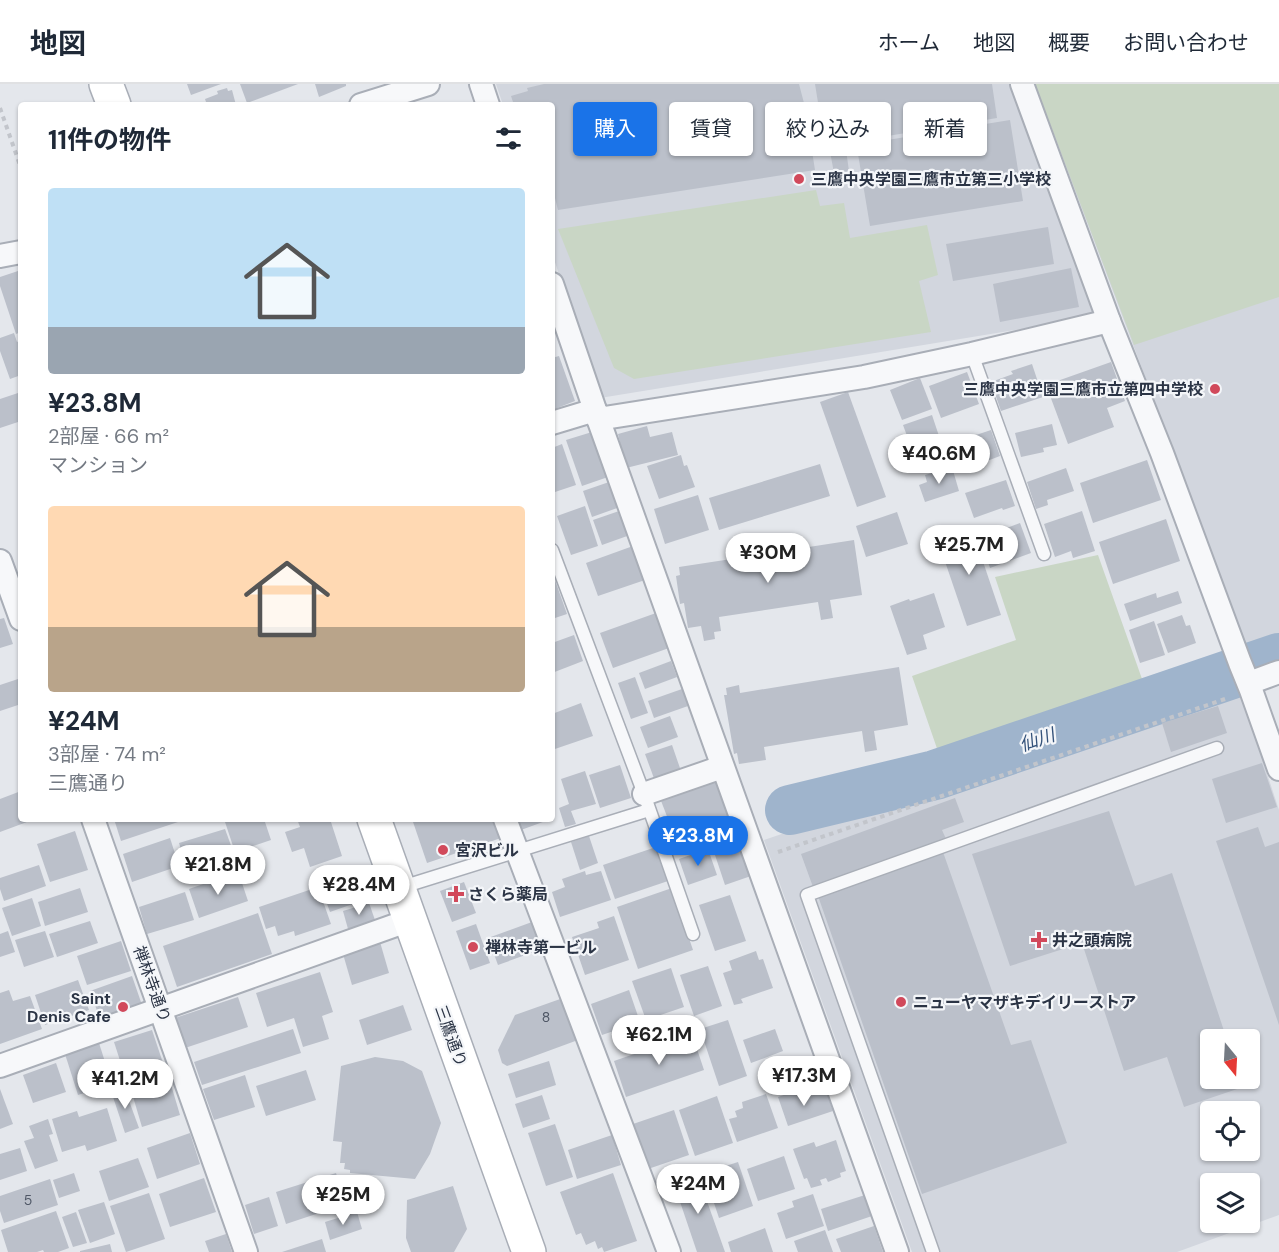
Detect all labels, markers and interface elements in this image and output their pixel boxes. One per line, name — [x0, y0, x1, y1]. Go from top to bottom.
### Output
text: 地図 — [30, 25, 86, 62]
text: ホーム — [878, 29, 940, 57]
text: 地図 — [973, 29, 1015, 57]
text: 概要 — [1048, 29, 1090, 57]
text: お問い合わせ — [1123, 29, 1249, 57]
chip: 購入 — [573, 102, 657, 156]
chip: 賃貸 — [669, 102, 753, 156]
chip: 絞り込み — [765, 102, 891, 156]
chip: 新着 — [903, 102, 987, 156]
icon: filters — [492, 122, 525, 155]
text: 11件の物件 — [48, 123, 171, 157]
place label: 三鷹中央学園三鷹市立第三小学校 — [811, 169, 1051, 190]
marker: 三鷹中央学園三鷹市立第三小学校 — [792, 172, 806, 186]
icon: home — [233, 227, 341, 335]
place label: 三鷹中央学園三鷹市立第四中学校 — [963, 379, 1203, 400]
marker: 三鷹中央学園三鷹市立第四中学校 — [1208, 382, 1222, 396]
text: ¥23.8M — [48, 386, 142, 420]
text: 2部屋 · 66 m² — [48, 423, 169, 449]
pin: ¥40.6M — [890, 434, 988, 485]
text: ¥40.6M — [902, 440, 976, 466]
text: マンション — [48, 452, 148, 478]
pin: ¥25.7M — [920, 525, 1018, 576]
text: ¥25.7M — [934, 531, 1004, 557]
pin: ¥30M — [732, 533, 804, 584]
text: ¥30M — [740, 539, 796, 565]
icon: home — [233, 545, 341, 653]
text: ¥24M — [48, 704, 120, 738]
water label: 仙川 — [1016, 722, 1060, 757]
text: 3部屋 · 74 m² — [48, 741, 166, 767]
text: 三鷹通り — [48, 770, 128, 796]
pin: ¥23.8M — [649, 816, 747, 867]
text: ¥23.8M — [662, 822, 734, 848]
place label: 宮沢ビル — [455, 840, 519, 861]
marker: 宮沢ビル — [436, 843, 450, 857]
pin: ¥21.8M — [169, 845, 267, 896]
text: ¥21.8M — [184, 851, 252, 877]
pin: ¥28.4M — [310, 865, 408, 916]
text: ¥28.4M — [323, 871, 395, 897]
place label: さくら薬局 — [468, 884, 548, 905]
marker: さくら薬局 — [449, 887, 463, 901]
place label: 井之頭病院 — [1052, 930, 1132, 951]
marker: 井之頭病院 — [1030, 931, 1048, 949]
place label: 禅林寺第一ビル — [485, 937, 597, 958]
marker: 禅林寺第一ビル — [466, 940, 480, 954]
street label: 禅林寺通り — [128, 943, 176, 1025]
place label: Saint Denis Cafe — [27, 988, 111, 1027]
place label: ニューヤマザキデイリーストア — [913, 992, 1136, 1013]
marker: ニューヤマザキデイリーストア — [894, 995, 908, 1009]
marker: Saint Denis Cafe — [116, 1000, 130, 1014]
street label: 三鷹通り — [430, 1002, 472, 1070]
house number: 8 — [542, 1008, 550, 1026]
pin: ¥62.1M — [610, 1015, 708, 1066]
text: ¥62.1M — [626, 1021, 692, 1047]
north arrow — [1200, 1029, 1260, 1089]
map controls — [1200, 1029, 1260, 1233]
pin: ¥17.3M — [755, 1056, 853, 1107]
pin: ¥41.2M — [76, 1059, 174, 1110]
text: ¥17.3M — [772, 1062, 836, 1088]
text: ¥41.2M — [91, 1065, 159, 1091]
button: locate — [1200, 1101, 1260, 1161]
pin: ¥24M — [662, 1164, 734, 1215]
text: ¥24M — [670, 1170, 726, 1196]
button: layers — [1200, 1173, 1260, 1233]
pin: ¥25M — [307, 1175, 379, 1226]
text: ¥25M — [316, 1181, 370, 1207]
house number: 5 — [24, 1191, 32, 1209]

